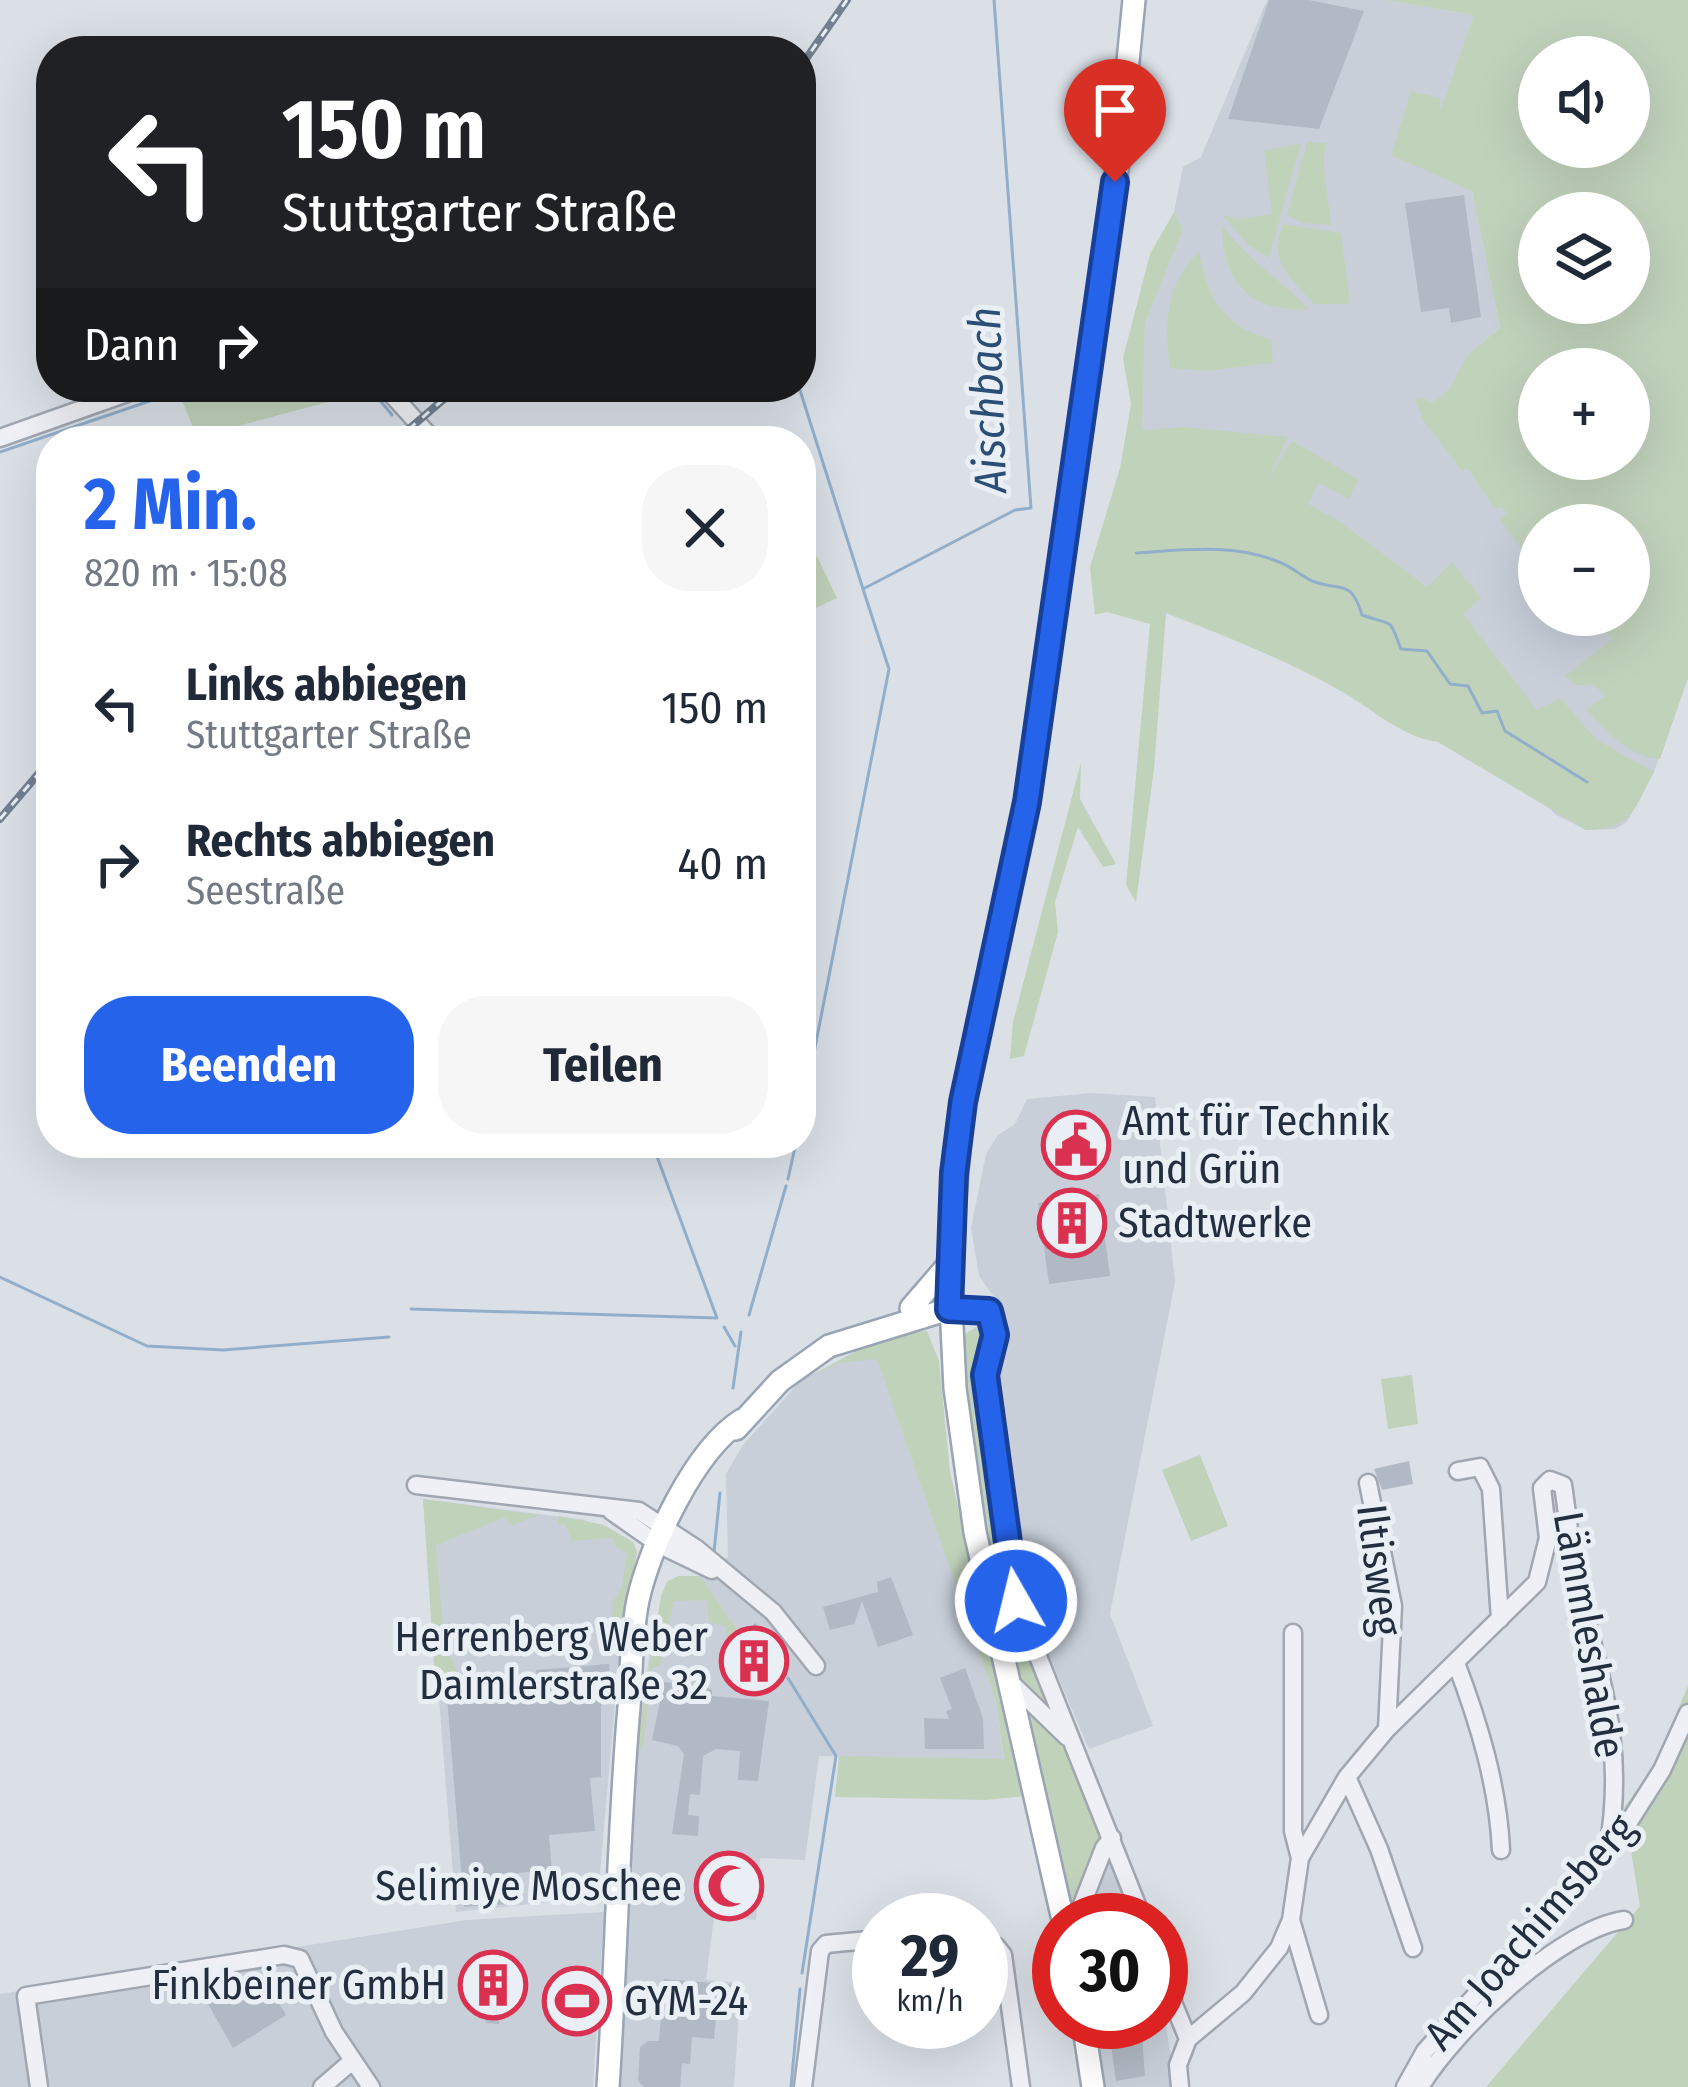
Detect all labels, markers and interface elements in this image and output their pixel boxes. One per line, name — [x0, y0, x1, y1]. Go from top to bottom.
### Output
map controls — [1518, 36, 1650, 636]
button: sound — [1518, 36, 1650, 168]
pin — [1064, 59, 1166, 182]
icon: arrive — [1082, 77, 1148, 143]
text: 150 m — [282, 79, 486, 180]
icon: left — [84, 84, 240, 240]
text: Stuttgarter Straße — [282, 181, 678, 245]
button: layers — [1518, 192, 1650, 324]
water label: Aischbach — [958, 306, 1018, 496]
icon: right — [203, 312, 269, 378]
text: Dann — [84, 318, 179, 372]
button: + — [1518, 348, 1650, 480]
text: 2 Min. — [84, 462, 257, 548]
button: close — [642, 465, 768, 591]
button: − — [1518, 504, 1650, 636]
text: 820 m · 15:08 — [84, 550, 288, 596]
text: Links abbiegen — [186, 658, 467, 712]
icon: left — [84, 675, 150, 741]
text: 150 m — [661, 681, 768, 735]
text: Stuttgarter Straße — [186, 712, 472, 758]
text: Rechts abbiegen — [186, 814, 495, 868]
icon: right — [84, 831, 150, 897]
text: 40 m — [678, 837, 768, 891]
text: Seestraße — [186, 868, 345, 914]
button: Beenden — [84, 996, 414, 1134]
button: Teilen — [438, 996, 768, 1134]
place label: Amt für Technik und Grün — [1122, 1096, 1390, 1194]
public building icon: Amt für Technik und Grün — [1041, 1110, 1111, 1180]
building icon: Stadtwerke — [1037, 1188, 1107, 1258]
place label: Stadtwerke — [1118, 1198, 1312, 1248]
street label: Iltisweg — [1346, 1501, 1412, 1639]
street label: Lämmleshalde — [1543, 1508, 1635, 1762]
position arrow — [953, 1538, 1079, 1664]
place label: Herrenberg Weber Daimlerstraße 32 — [394, 1612, 708, 1710]
building icon: Herrenberg Weber Daimlerstraße 32 — [719, 1626, 789, 1696]
street label: Am Joachimsberg — [1414, 1804, 1646, 2060]
mosque icon: Selimiye Moschee — [694, 1851, 764, 1921]
place label: Selimiye Moschee — [375, 1861, 682, 1911]
speed limit sign: 30 — [1032, 1893, 1188, 2049]
text: 29 — [901, 1920, 959, 1992]
building icon: Finkbeiner GmbH — [458, 1950, 528, 2020]
place label: Finkbeiner GmbH — [151, 1960, 446, 2010]
sports icon: GYM-24 — [542, 1966, 612, 2036]
place label: GYM-24 — [624, 1976, 748, 2026]
text: km/h — [897, 1983, 963, 2019]

